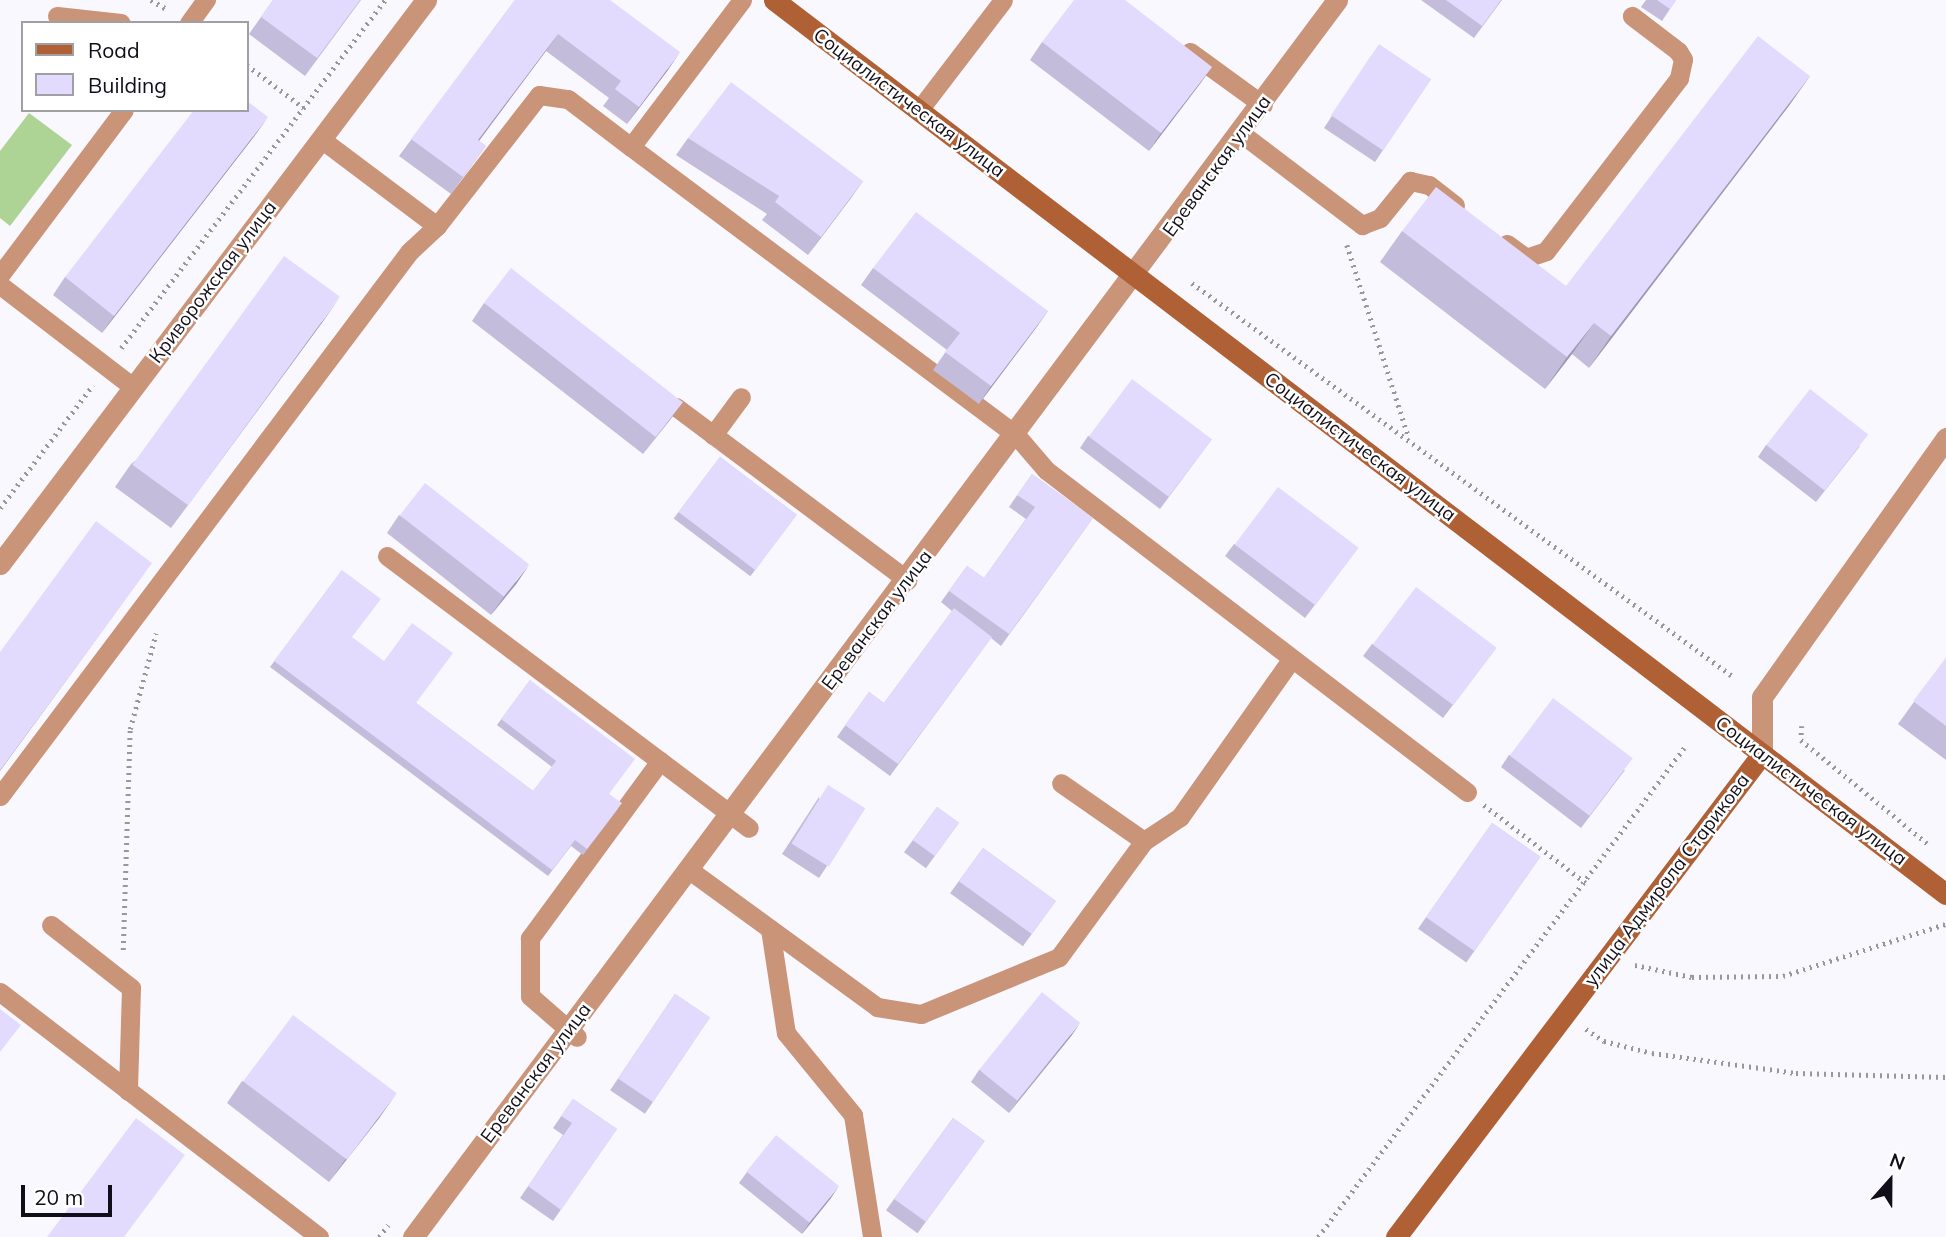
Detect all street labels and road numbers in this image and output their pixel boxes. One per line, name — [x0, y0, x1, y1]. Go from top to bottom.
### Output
street label: Социалистическая улица — [809, 24, 1009, 182]
street label: Ереванская улица — [1158, 91, 1276, 241]
street label: Криворожская улица — [145, 196, 281, 368]
street label: Социалистическая улица — [1260, 368, 1460, 526]
street label: Ереванская улица — [817, 546, 937, 694]
street label: Социалистическая улица — [1711, 712, 1911, 870]
street label: улица Адмирала Старикова — [1580, 769, 1754, 991]
street label: Ереванская улица — [476, 999, 596, 1147]

